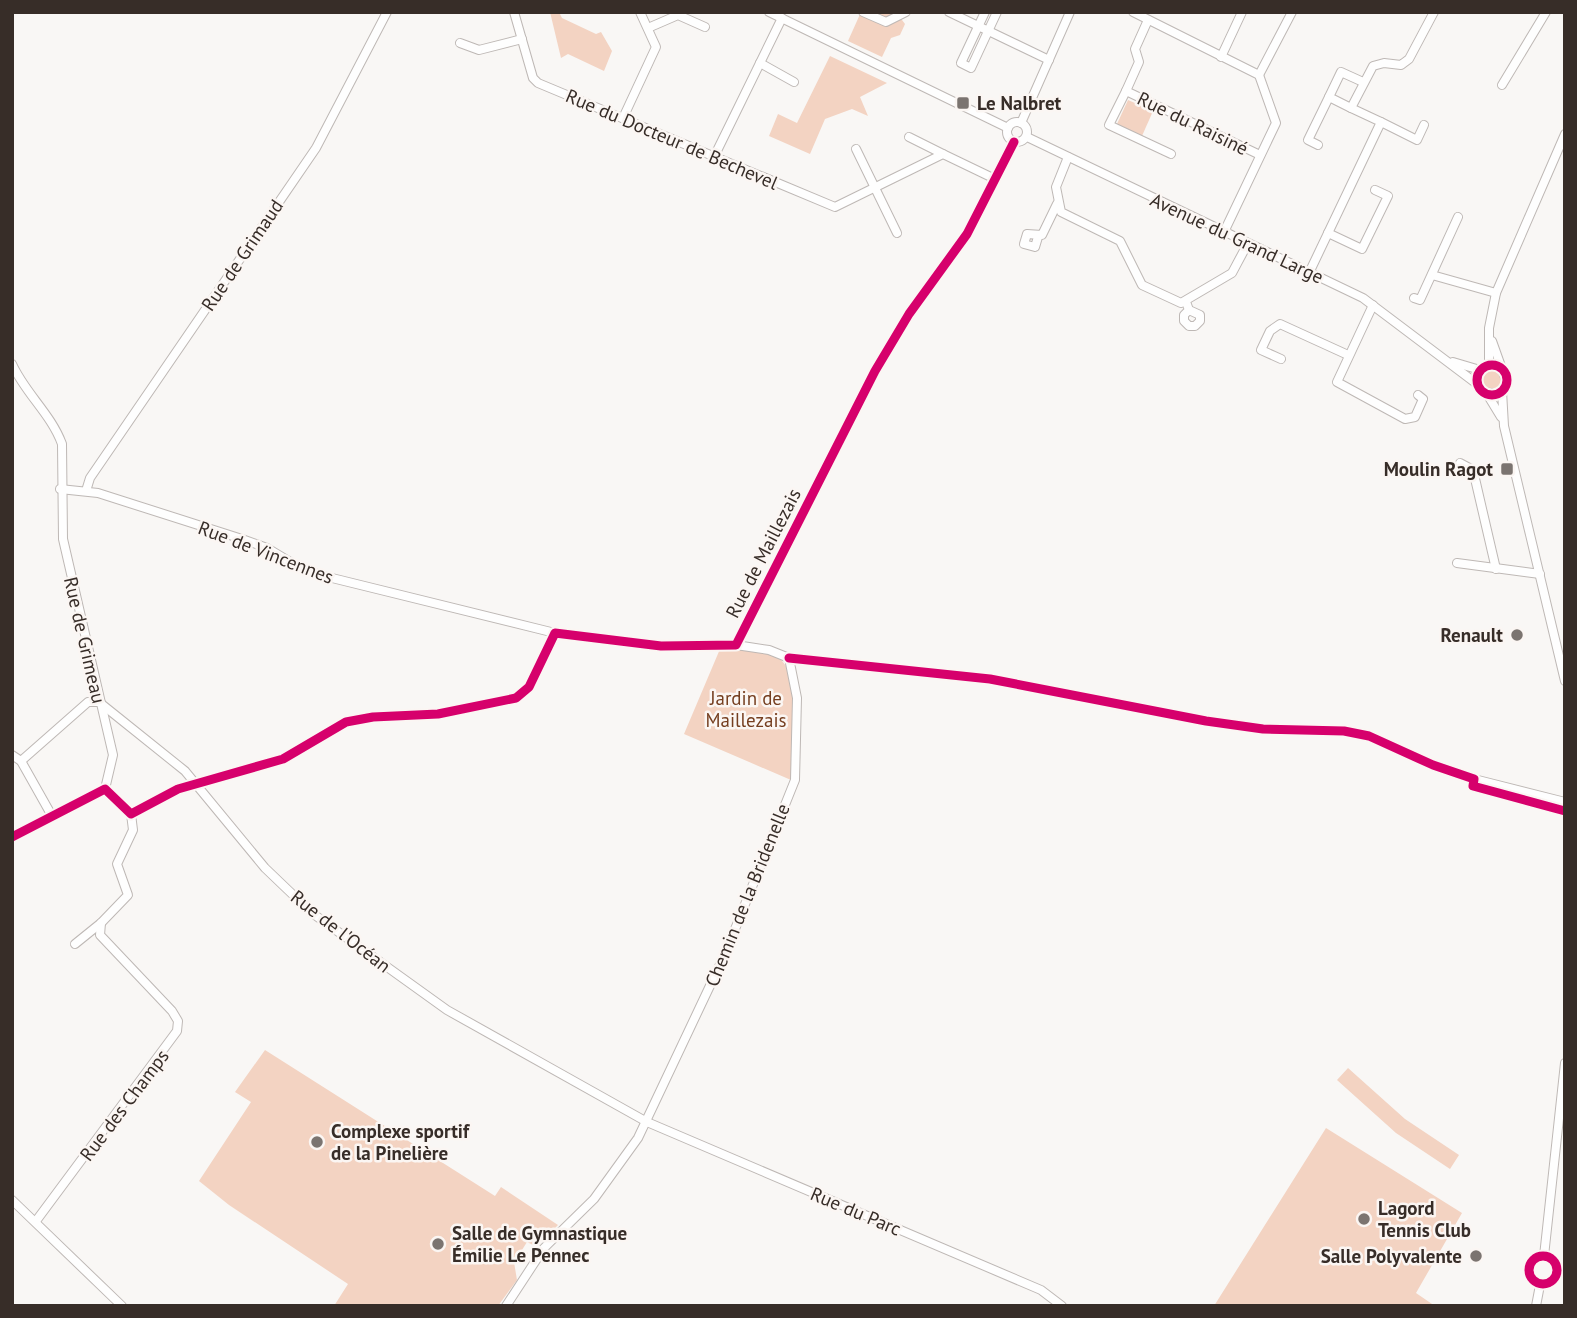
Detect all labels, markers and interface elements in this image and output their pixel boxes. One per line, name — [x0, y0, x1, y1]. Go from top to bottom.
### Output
street label: Rue du Docteur de Bechevel — [562, 83, 782, 195]
street label: Rue du Raisiné — [1134, 86, 1252, 160]
place label: Le Nalbret — [977, 91, 1062, 115]
marker: Le Nalbret — [955, 95, 971, 111]
street label: Avenue du Grand Large — [1147, 187, 1327, 289]
street label: Rue de Grimaud — [196, 195, 288, 315]
place label: Moulin Ragot — [1384, 457, 1493, 481]
marker: Moulin Ragot — [1499, 461, 1515, 477]
street label: Rue de Maillezais — [720, 484, 806, 622]
street label: Rue de Vincennes — [195, 515, 337, 589]
street label: Rue de Grimeau — [59, 574, 111, 706]
place label: Renault — [1441, 623, 1503, 647]
marker: Renault — [1509, 627, 1525, 643]
park label: Jardin de Maillezais — [705, 686, 787, 732]
street label: Chemin de la Bridenelle — [699, 800, 795, 990]
street label: Rue de l'Océan — [286, 884, 396, 978]
street label: Rue des Champs — [74, 1045, 174, 1165]
place label: Complexe sportif de la Pinelière — [331, 1119, 471, 1165]
marker: Complexe sportif de la Pinelière — [309, 1134, 325, 1150]
street label: Rue du Parc — [807, 1181, 905, 1241]
place label: Lagord Tennis Club — [1378, 1196, 1471, 1242]
marker: Lagord Tennis Club — [1356, 1211, 1372, 1227]
place label: Salle de Gymnastique Émilie Le Pennec — [452, 1221, 627, 1267]
marker: Salle de Gymnastique Émilie Le Pennec — [430, 1236, 446, 1252]
place label: Salle Polyvalente — [1321, 1244, 1462, 1268]
marker: Salle Polyvalente — [1468, 1248, 1484, 1264]

